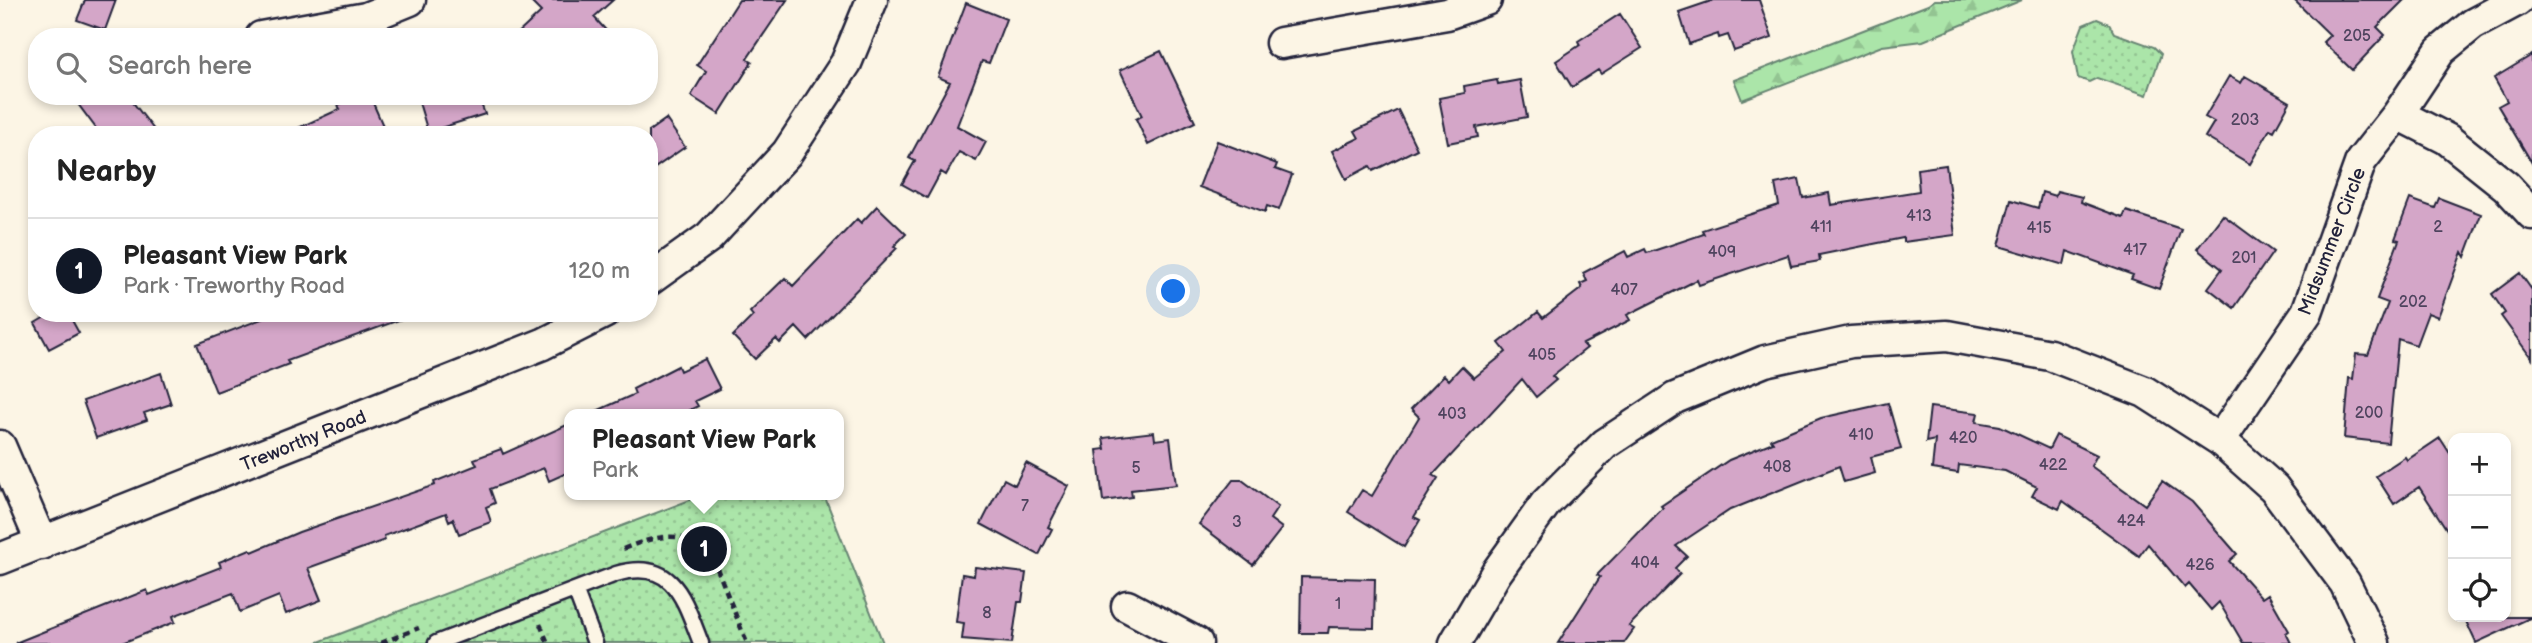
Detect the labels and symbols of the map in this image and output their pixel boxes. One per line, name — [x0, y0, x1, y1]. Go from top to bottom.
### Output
house number: 205 — [2343, 27, 2371, 46]
house number: 203 — [2231, 111, 2259, 130]
street label: Midsummer Circle — [2294, 164, 2371, 319]
house number: 413 — [1906, 207, 1932, 226]
house number: 411 — [1810, 218, 1832, 237]
house number: 2 — [2433, 218, 2443, 237]
house number: 415 — [2026, 219, 2052, 238]
house number: 417 — [2123, 241, 2147, 260]
house number: 409 — [1708, 243, 1736, 262]
house number: 201 — [2231, 249, 2257, 268]
your location — [1156, 274, 1190, 308]
house number: 407 — [1610, 281, 1638, 300]
house number: 202 — [2399, 293, 2428, 312]
house number: 405 — [1528, 346, 1556, 365]
house number: 200 — [2355, 404, 2383, 423]
house number: 403 — [1437, 405, 1467, 424]
street label: Treworthy Road — [237, 406, 370, 477]
house number: 410 — [1848, 426, 1874, 445]
house number: 420 — [1949, 429, 1977, 448]
house number: 422 — [2039, 456, 2068, 475]
house number: 408 — [1763, 458, 1791, 477]
house number: 5 — [1131, 459, 1141, 478]
house number: 7 — [1021, 497, 1029, 516]
house number: 424 — [2117, 512, 2146, 531]
house number: 3 — [1232, 513, 1242, 532]
pin: 1 — [681, 523, 727, 575]
house number: 404 — [1631, 554, 1660, 573]
house number: 426 — [2186, 556, 2215, 575]
house number: 1 — [1335, 595, 1341, 614]
house number: 8 — [982, 604, 992, 623]

